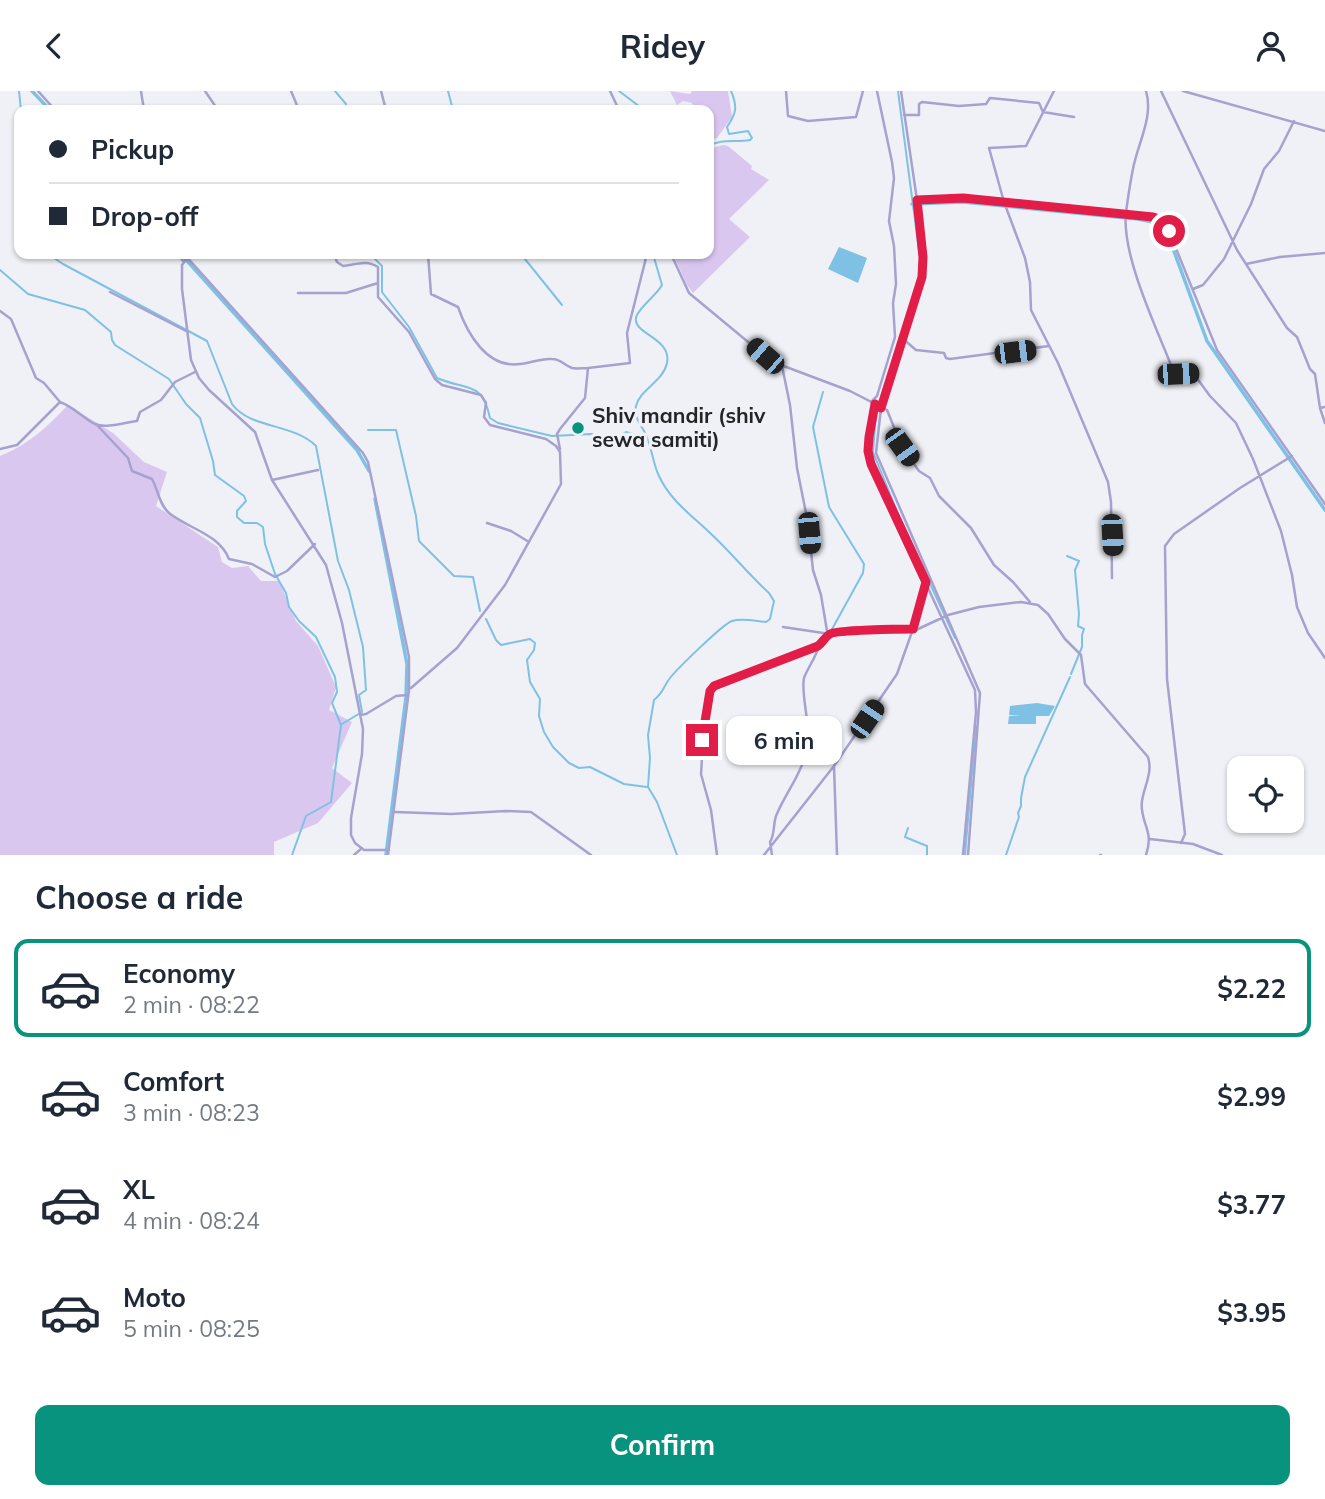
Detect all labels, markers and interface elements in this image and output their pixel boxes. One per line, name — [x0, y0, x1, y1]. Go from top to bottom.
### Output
text: Ridey — [620, 26, 705, 66]
icon: back — [35, 27, 73, 65]
icon: person — [1252, 27, 1290, 65]
text: Pickup — [91, 133, 174, 166]
text: Drop-off — [91, 200, 198, 233]
route start — [1153, 215, 1185, 247]
car — [743, 334, 788, 378]
car — [993, 339, 1038, 365]
car — [1157, 363, 1200, 385]
place label: Shiv mandir (shiv sewa samiti) — [592, 402, 766, 452]
marker: Shiv mandir (shiv sewa samiti) — [570, 420, 586, 436]
car — [882, 424, 923, 470]
car — [797, 511, 822, 555]
car — [1101, 513, 1124, 557]
car — [847, 696, 888, 742]
callout: 6 min — [726, 715, 842, 765]
route end — [686, 724, 718, 756]
text: 6 min — [754, 726, 814, 755]
map controls — [1227, 756, 1304, 833]
button: locate — [1227, 756, 1304, 833]
text: Choose a ride — [35, 877, 243, 917]
icon: car — [39, 957, 102, 1020]
text: Economy — [123, 957, 235, 990]
text: $2.22 — [1217, 972, 1286, 1005]
text: 2 min · 08:22 — [123, 990, 260, 1019]
icon: car — [39, 1065, 102, 1128]
text: Comfort — [123, 1065, 224, 1098]
text: $2.99 — [1217, 1080, 1286, 1113]
text: 3 min · 08:23 — [123, 1098, 260, 1127]
icon: car — [39, 1173, 102, 1236]
text: XL — [123, 1173, 155, 1206]
text: $3.77 — [1217, 1188, 1286, 1221]
text: 4 min · 08:24 — [123, 1206, 260, 1235]
icon: car — [39, 1281, 102, 1344]
text: Moto — [123, 1281, 186, 1314]
text: $3.95 — [1217, 1296, 1286, 1329]
text: 5 min · 08:25 — [123, 1314, 260, 1343]
button: Confirm — [35, 1405, 1290, 1485]

